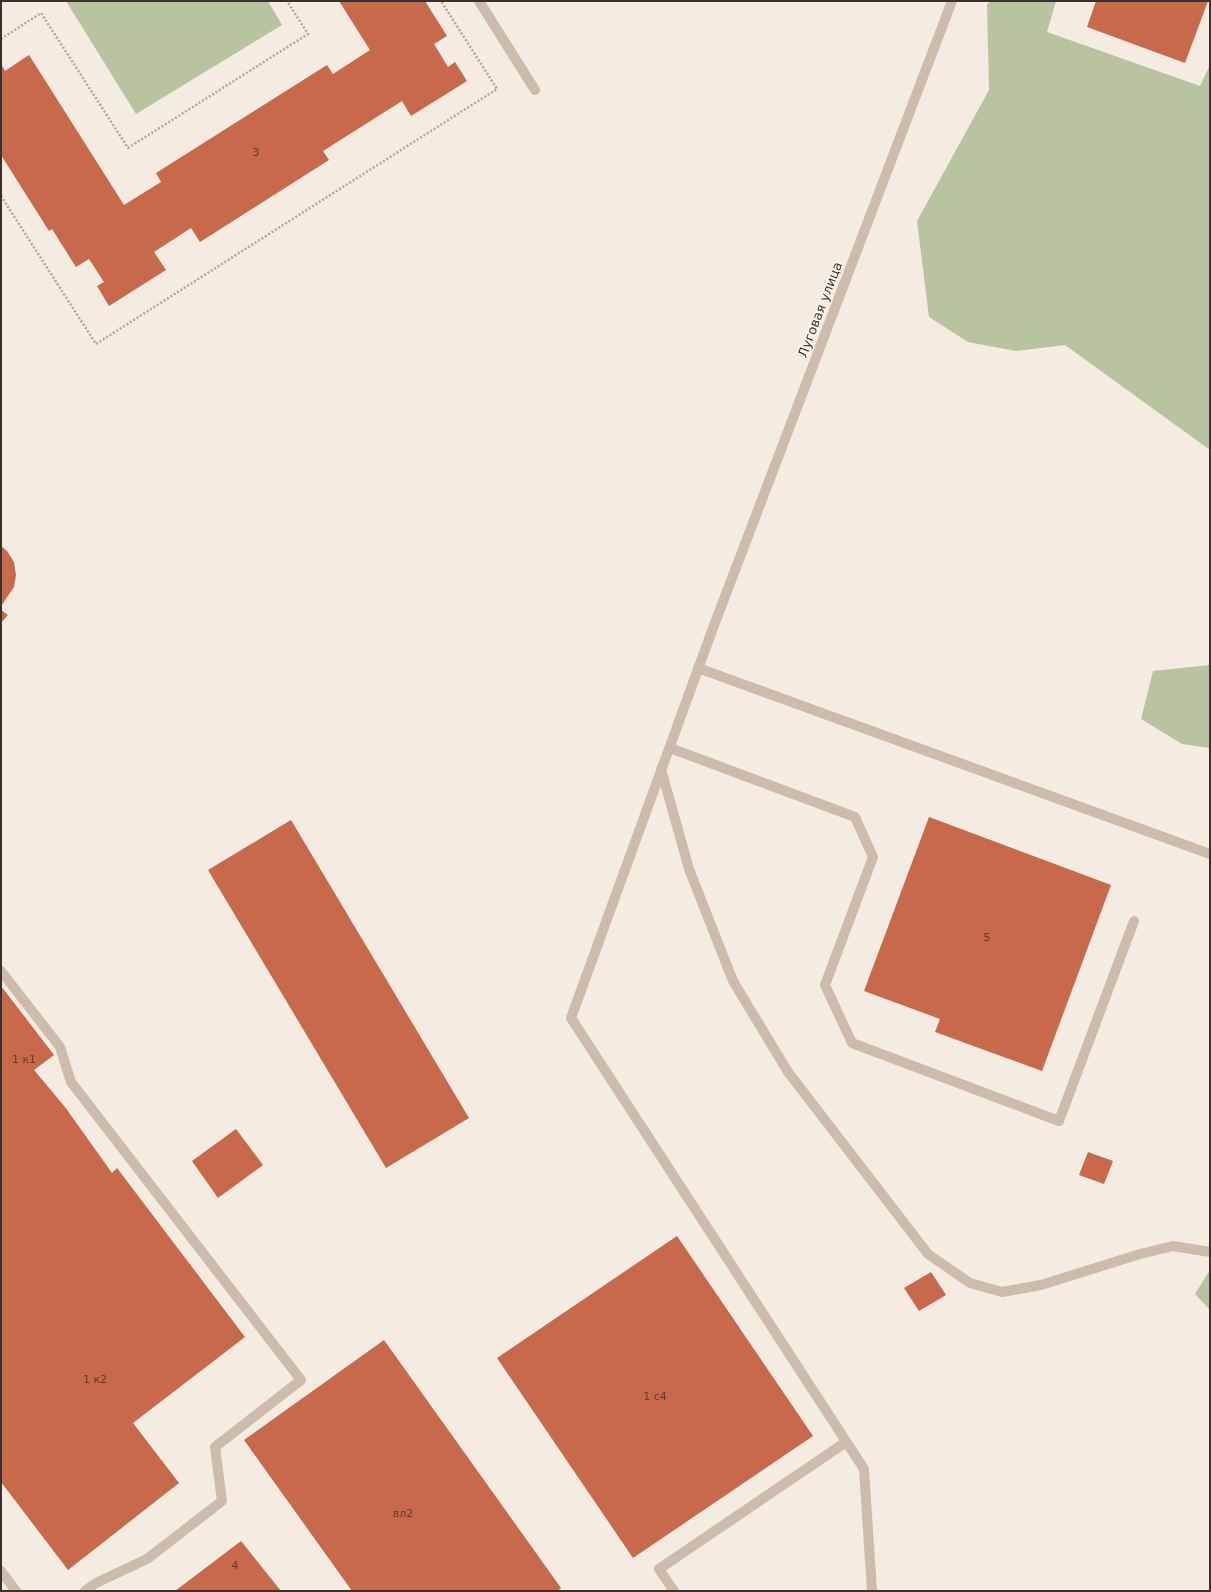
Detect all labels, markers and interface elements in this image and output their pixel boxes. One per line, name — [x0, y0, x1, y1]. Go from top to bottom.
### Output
house number: 3 — [253, 146, 259, 160]
street label: Луговая улица — [796, 260, 846, 360]
house number: 5 — [984, 931, 990, 945]
house number: 1 к1 — [12, 1053, 36, 1067]
house number: 1 к2 — [83, 1373, 107, 1387]
house number: 1 с4 — [643, 1390, 667, 1404]
house number: вл2 — [393, 1507, 413, 1521]
house number: 4 — [232, 1559, 238, 1573]

